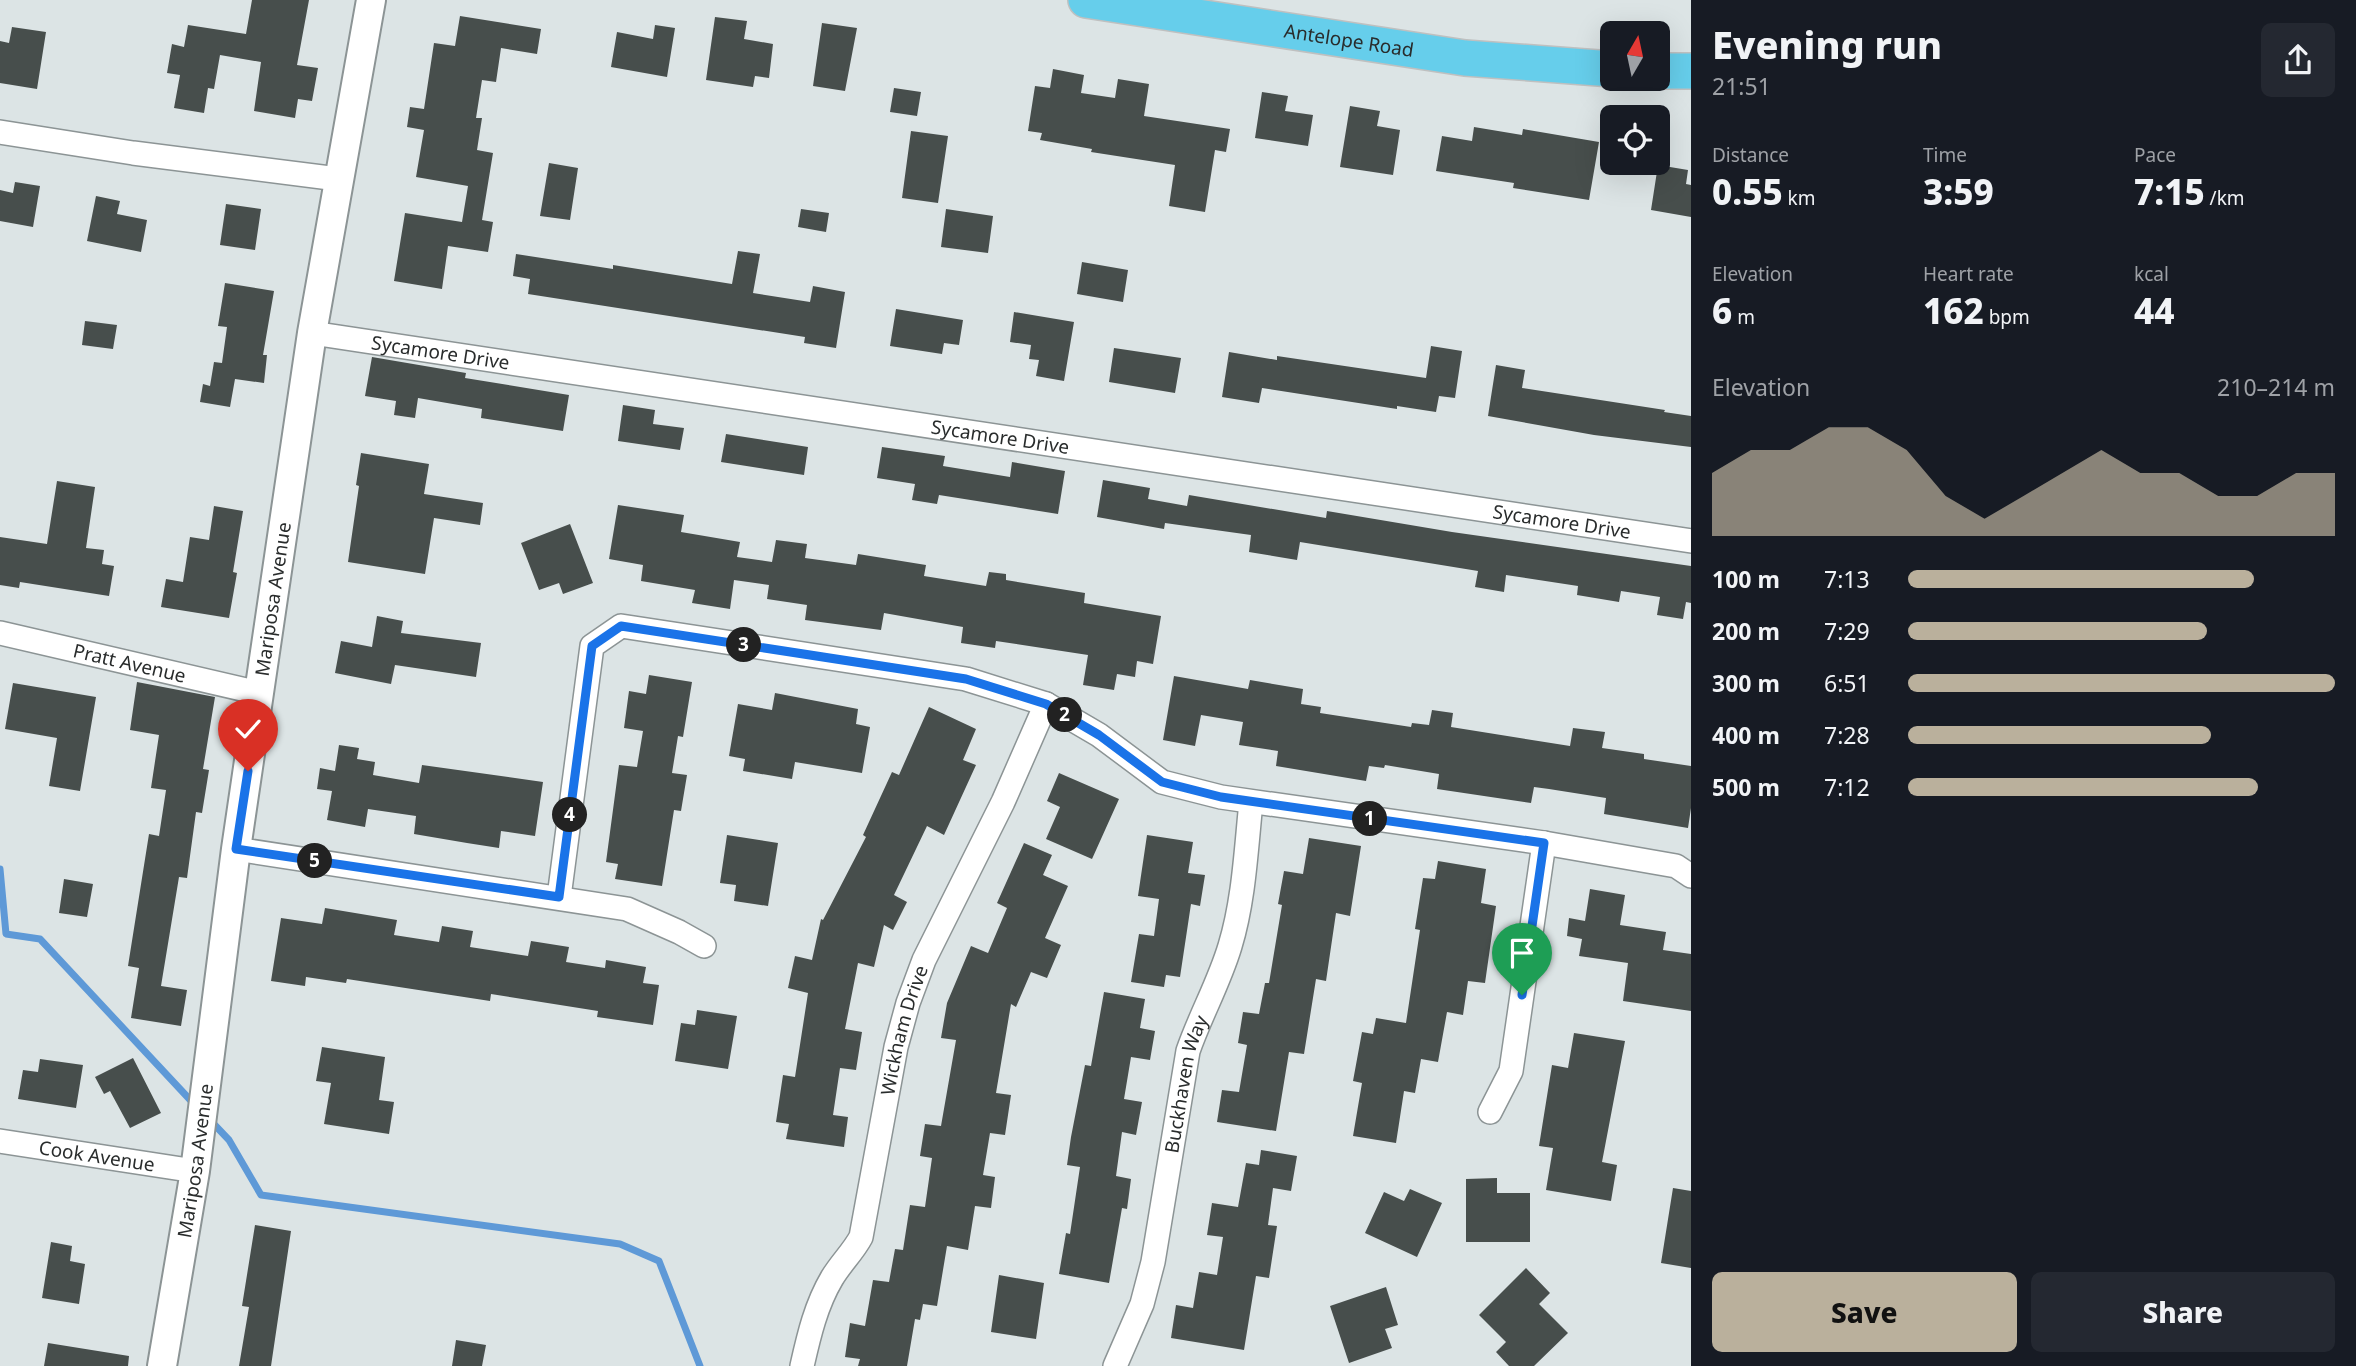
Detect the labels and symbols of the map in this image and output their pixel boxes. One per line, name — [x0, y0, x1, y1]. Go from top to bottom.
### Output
street label: Antelope Road — [1282, 17, 1416, 63]
north arrow — [1600, 21, 1670, 91]
street label: Sycamore Drive — [370, 329, 511, 376]
street label: Sycamore Drive — [929, 414, 1071, 460]
street label: Sycamore Drive — [1491, 498, 1633, 545]
street label: Mariposa Avenue — [249, 520, 297, 678]
pin: 3 — [726, 628, 762, 662]
street label: Pratt Avenue — [71, 637, 189, 689]
pin: 2 — [1048, 698, 1082, 732]
pin — [218, 699, 278, 771]
pin: 4 — [552, 798, 588, 832]
pin: 1 — [1352, 802, 1388, 836]
pin: 5 — [298, 844, 332, 878]
pin — [1492, 923, 1552, 995]
street label: Wickham Drive — [874, 961, 934, 1097]
street label: Buckhaven Way — [1158, 1011, 1214, 1155]
street label: Mariposa Avenue — [171, 1082, 219, 1240]
street label: Cook Avenue — [37, 1134, 157, 1178]

